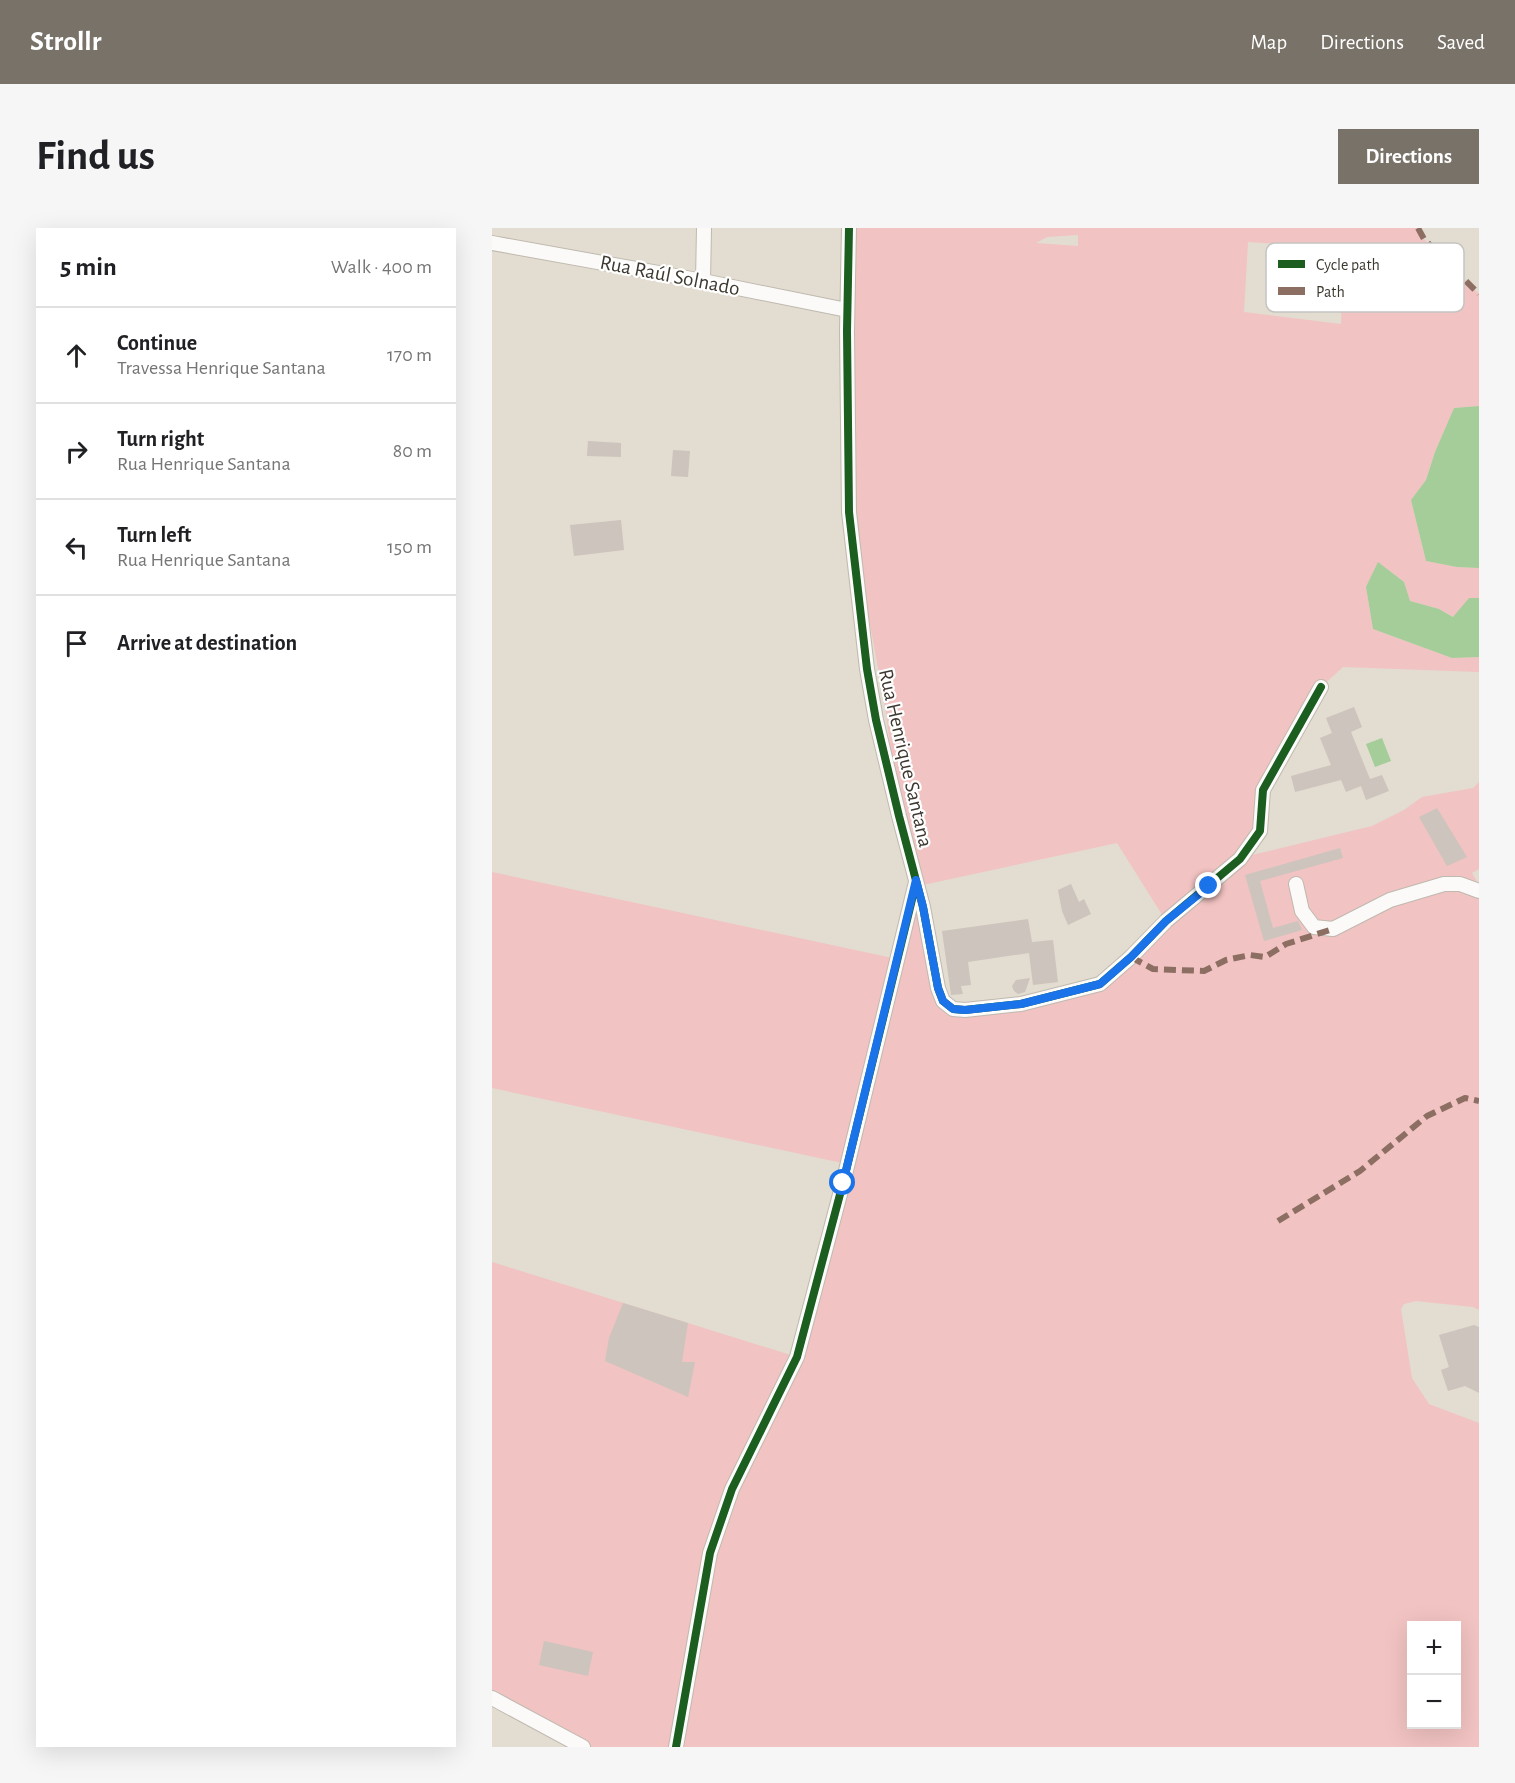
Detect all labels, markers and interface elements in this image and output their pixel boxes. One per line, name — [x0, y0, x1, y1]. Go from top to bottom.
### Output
text: Strollr — [30, 28, 101, 56]
text: Map — [1251, 32, 1287, 53]
text: Directions — [1320, 32, 1404, 53]
text: Saved — [1437, 32, 1485, 53]
button: Directions — [1338, 129, 1479, 184]
text: Find us — [36, 135, 155, 177]
legend — [1266, 243, 1464, 312]
street label: Rua Raúl Solnado — [598, 252, 742, 299]
text: 5 min — [60, 254, 117, 280]
text: Walk · 400 m — [331, 257, 432, 277]
text: Cycle path — [1316, 257, 1380, 274]
text: Path — [1316, 284, 1345, 300]
text: Continue — [117, 332, 197, 354]
icon: ahead — [60, 339, 93, 372]
text: 170 m — [387, 345, 432, 365]
text: Travessa Henrique Santana — [117, 358, 326, 378]
text: Turn right — [117, 428, 204, 450]
icon: right — [60, 435, 93, 468]
text: 80 m — [393, 441, 432, 461]
text: Rua Henrique Santana — [117, 454, 291, 474]
text: Turn left — [117, 524, 191, 546]
icon: left — [60, 531, 93, 564]
text: 150 m — [387, 537, 432, 557]
text: Rua Henrique Santana — [117, 550, 291, 570]
icon: arrive — [60, 627, 93, 660]
text: Arrive at destination — [117, 632, 297, 654]
street label: Rua Henrique Santana — [875, 667, 936, 850]
route end — [1195, 872, 1221, 898]
route start — [829, 1169, 855, 1195]
map controls — [1407, 1621, 1461, 1729]
button: + — [1407, 1621, 1461, 1675]
button: − — [1407, 1675, 1461, 1729]

